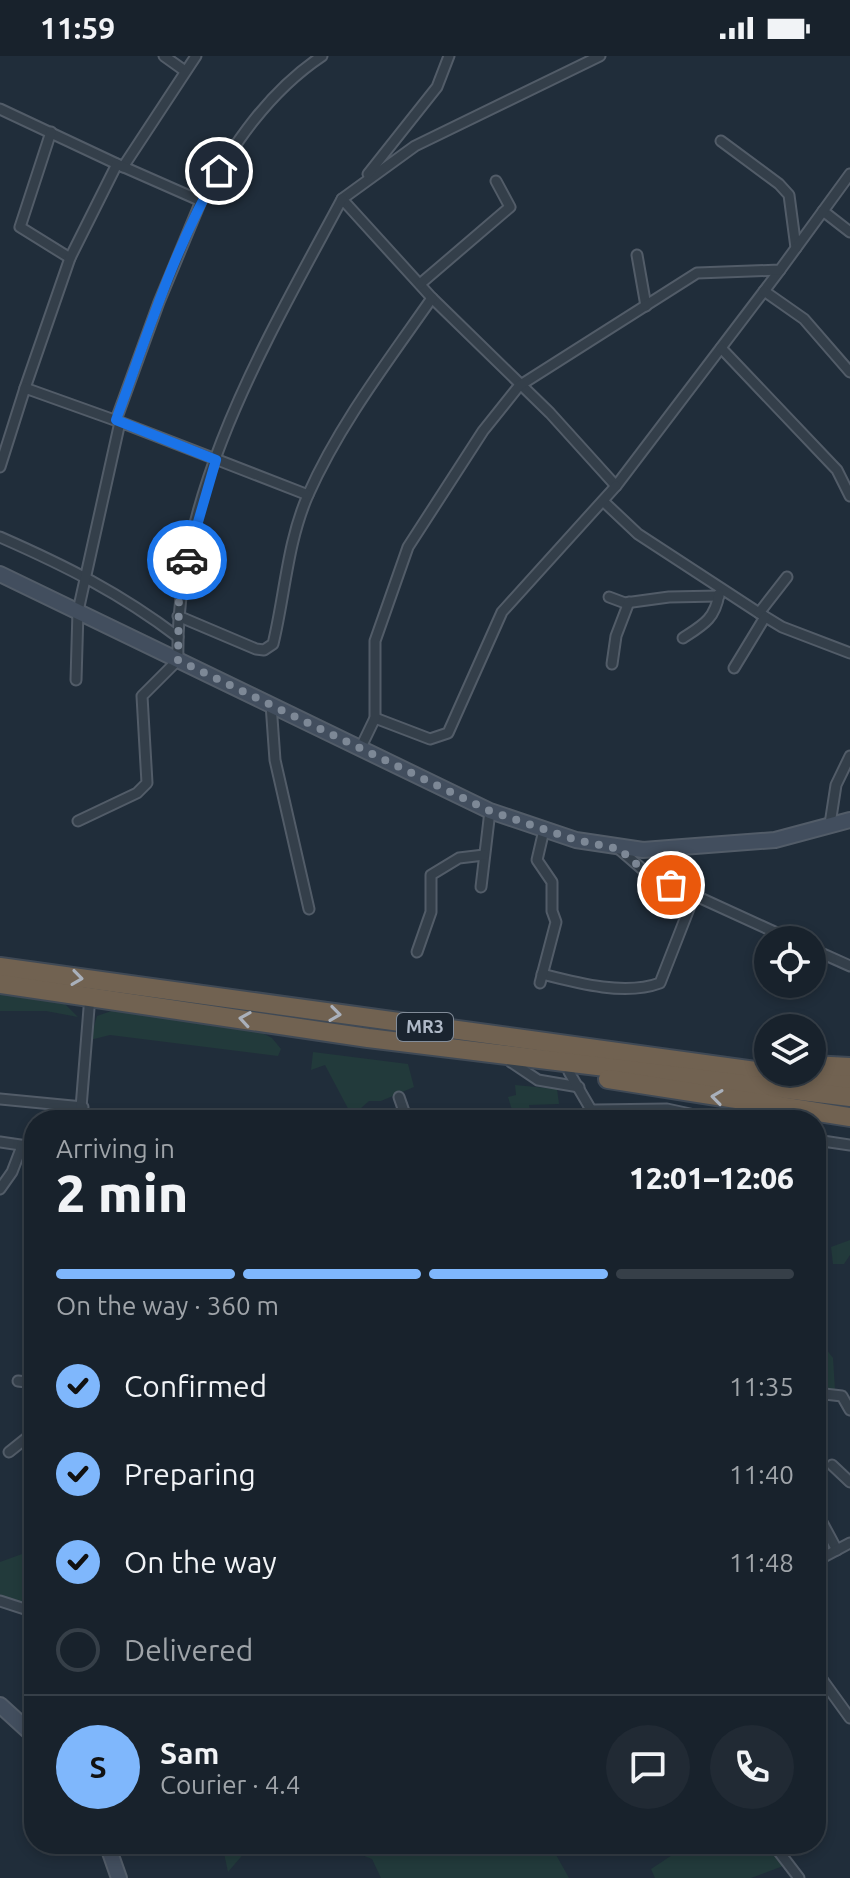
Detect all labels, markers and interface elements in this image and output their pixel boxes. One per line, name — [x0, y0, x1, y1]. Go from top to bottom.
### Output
text: 11:59 — [40, 11, 115, 45]
pin — [185, 137, 253, 205]
icon: home — [197, 149, 241, 193]
courier — [147, 520, 227, 600]
icon: car — [165, 538, 209, 582]
pin — [637, 851, 705, 919]
icon: bag — [649, 863, 693, 907]
map controls — [754, 926, 826, 1086]
button: locate — [754, 926, 826, 998]
one-way arrow — [71, 969, 84, 986]
one-way arrow — [328, 1005, 342, 1022]
one-way arrow — [238, 1011, 252, 1028]
road number: MR3 — [397, 1013, 453, 1041]
button: layers — [754, 1014, 826, 1086]
one-way arrow — [711, 1089, 724, 1106]
text: Arriving in — [56, 1134, 175, 1163]
text: 12:01–12:06 — [629, 1161, 794, 1195]
text: 2 min — [56, 1164, 188, 1222]
text: On the way · 360 m — [56, 1291, 279, 1320]
icon: check — [56, 1364, 100, 1408]
text: Confirmed — [124, 1369, 267, 1403]
text: 11:35 — [729, 1372, 794, 1401]
icon: check — [56, 1452, 100, 1496]
text: Preparing — [124, 1457, 256, 1491]
text: 11:40 — [729, 1460, 794, 1489]
icon: check — [56, 1540, 100, 1584]
text: On the way — [124, 1545, 277, 1579]
text: 11:48 — [729, 1548, 794, 1577]
text: Delivered — [124, 1633, 253, 1667]
button: chat — [606, 1725, 690, 1809]
button: phone — [710, 1725, 794, 1809]
text: Sam — [160, 1736, 219, 1770]
text: S — [89, 1750, 107, 1784]
text: Courier · 4.4 — [160, 1770, 300, 1799]

